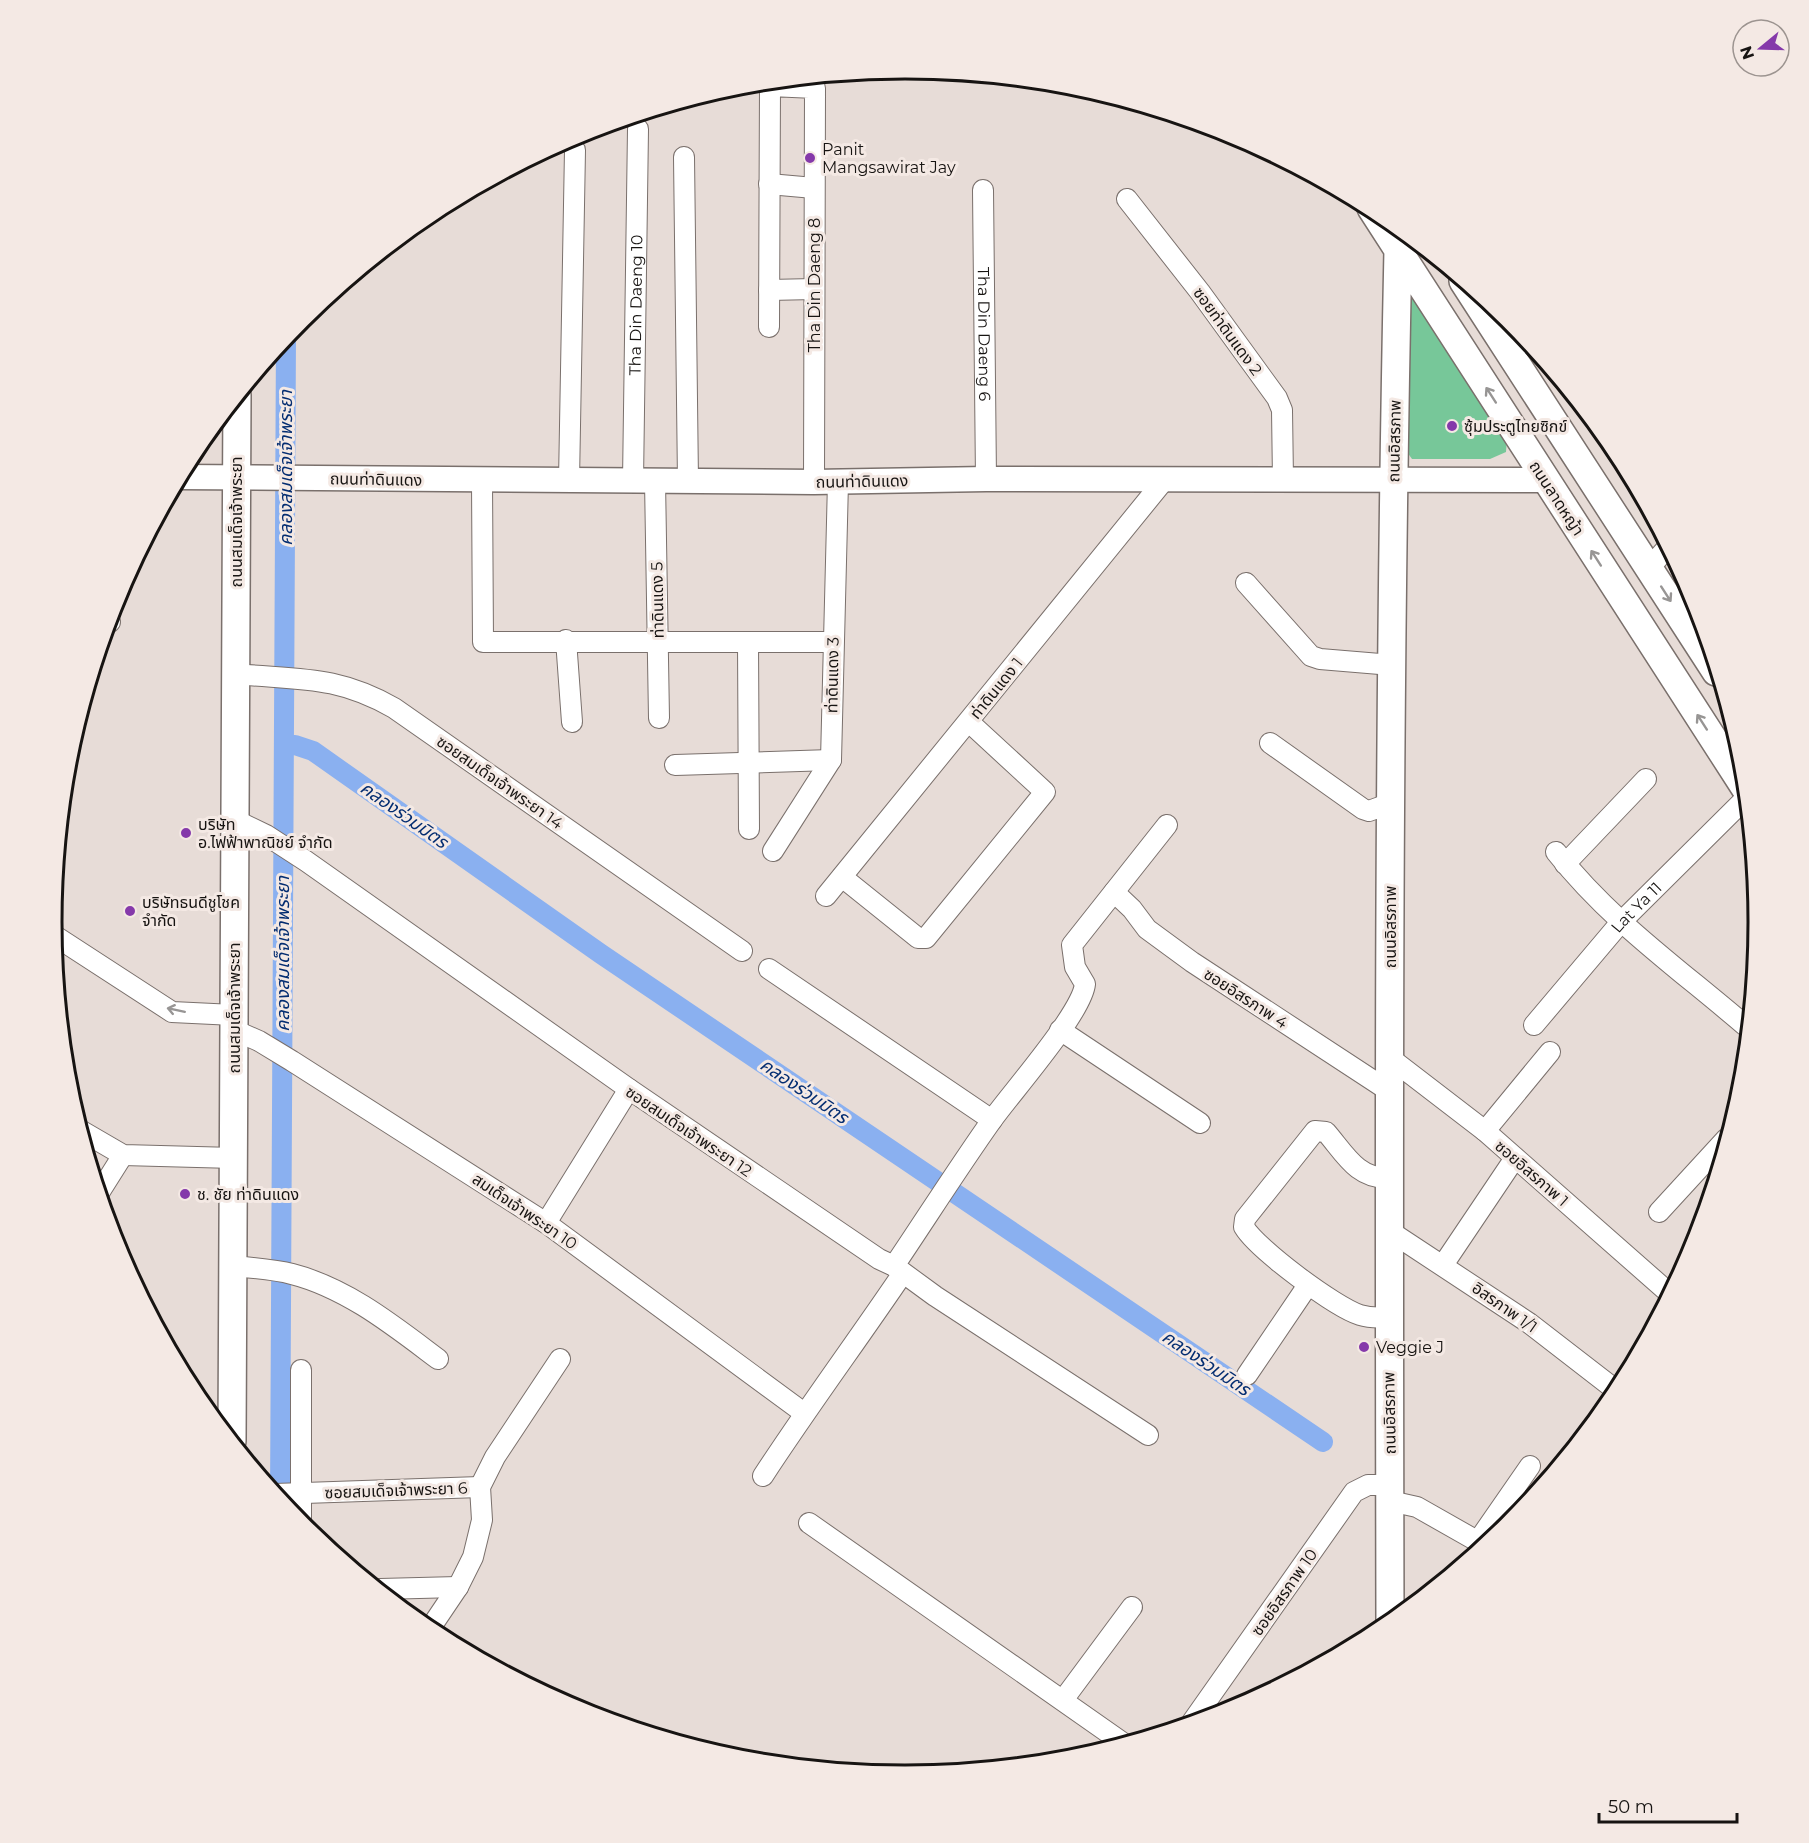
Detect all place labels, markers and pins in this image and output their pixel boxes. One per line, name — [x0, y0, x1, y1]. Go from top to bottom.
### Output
place label: Panit Mangsawirat Jay — [822, 140, 956, 177]
marker: Panit Mangsawirat Jay — [803, 151, 817, 165]
place label: ซุ้มประตูไทยซิกข์ — [1464, 417, 1567, 436]
marker: ซุ้มประตูไทยซิกข์ — [1445, 419, 1459, 433]
place label: บริษัท อ.ไฟฟ้าพาณิชย์ จำกัด — [198, 815, 333, 852]
marker: บริษัท อ.ไฟฟ้าพาณิชย์ จำกัด — [179, 826, 193, 840]
place label: บริษัทธนดีชูโชค จำกัด — [142, 893, 240, 930]
marker: บริษัทธนดีชูโชค จำกัด — [123, 904, 137, 918]
place label: ช. ชัย ท่าดินแดง — [197, 1185, 299, 1204]
marker: ช. ชัย ท่าดินแดง — [178, 1187, 192, 1201]
place label: Veggie J — [1376, 1338, 1444, 1357]
marker: Veggie J — [1357, 1340, 1371, 1354]

